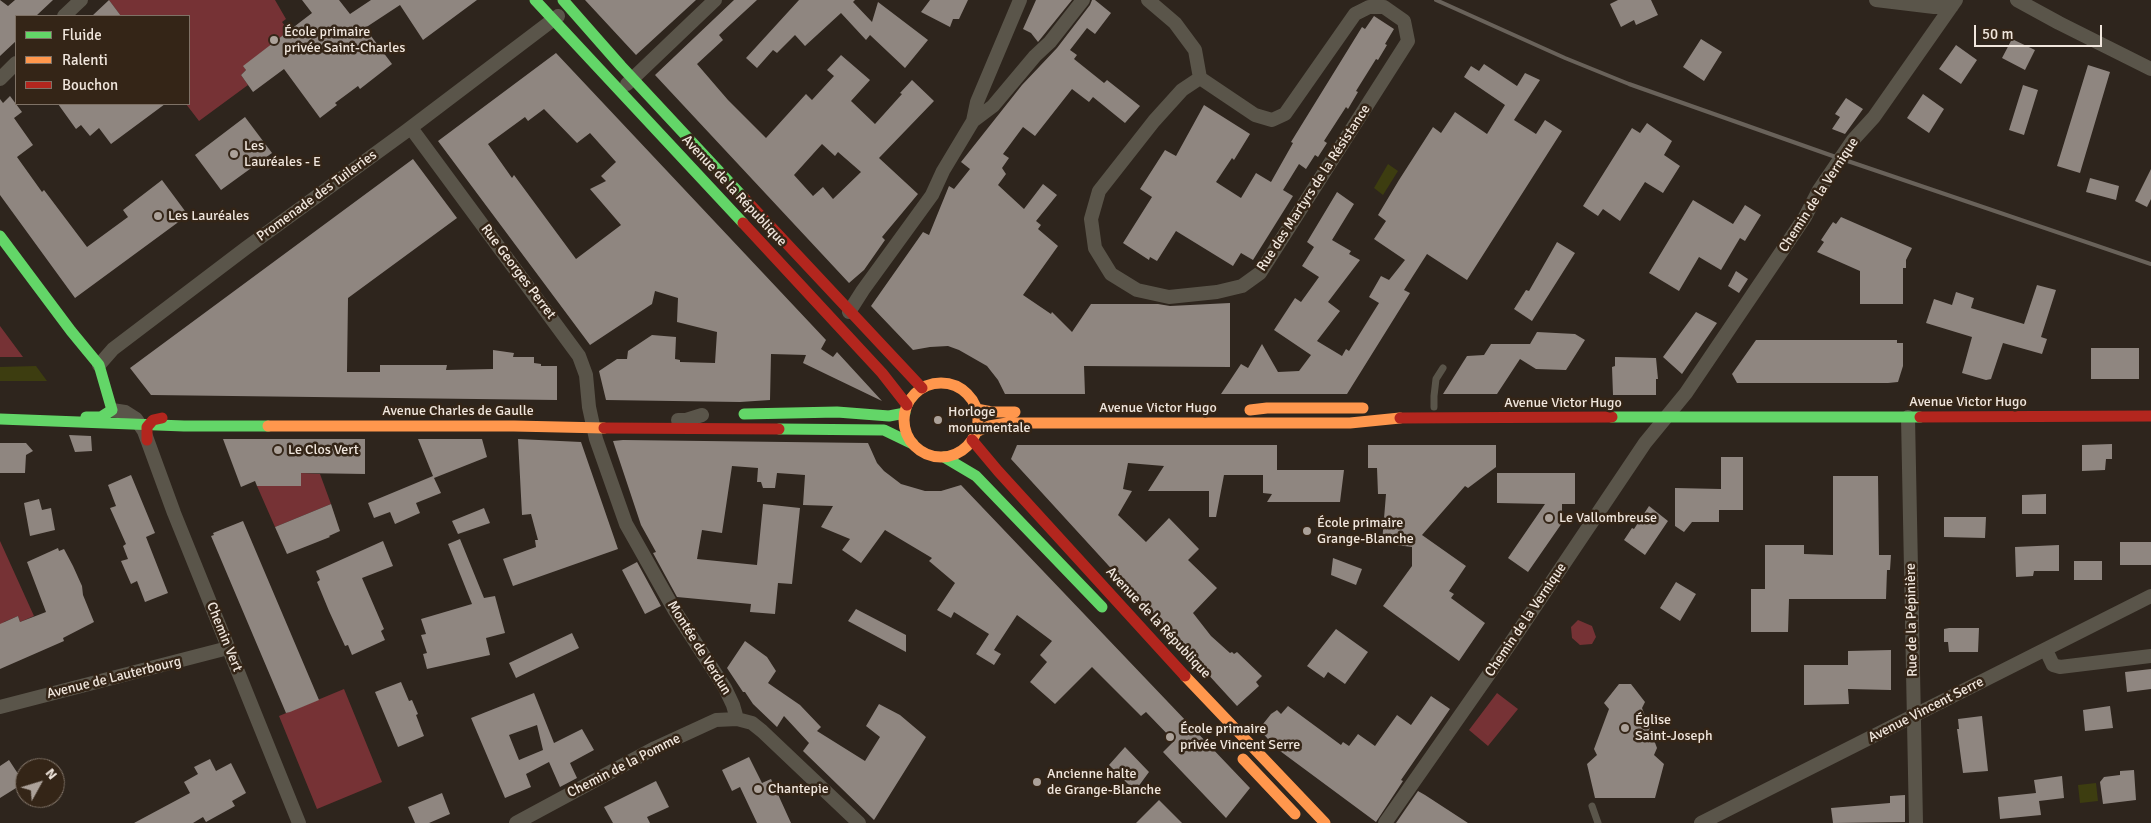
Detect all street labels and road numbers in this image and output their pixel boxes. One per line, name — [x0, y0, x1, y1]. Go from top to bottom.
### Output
street label: Rue des Martyrs de la Résistance — [1254, 101, 1374, 275]
street label: Avenue de la République — [678, 132, 790, 250]
street label: Chemin de la Vernique — [1776, 134, 1862, 256]
street label: Promenade des Tuileries — [254, 147, 380, 245]
street label: Rue Georges Perret — [477, 221, 559, 323]
street label: Avenue Victor Hugo — [1909, 394, 2027, 410]
street label: Avenue Victor Hugo — [1504, 395, 1622, 411]
street label: Avenue Victor Hugo — [1099, 400, 1217, 416]
street label: Avenue Charles de Gaulle — [382, 403, 534, 419]
street label: Chemin de la Vernique — [1482, 560, 1570, 680]
street label: Rue de la Pépinière — [1903, 563, 1921, 677]
street label: Avenue de la République — [1102, 564, 1214, 682]
street label: Montée de Verdun — [663, 598, 735, 698]
street label: Chemin Vert — [202, 600, 246, 674]
street label: Avenue de Lauterbourg — [45, 653, 183, 703]
street label: Avenue Vincent Serre — [1865, 674, 1987, 746]
street label: Chemin de la Pomme — [565, 730, 683, 802]

